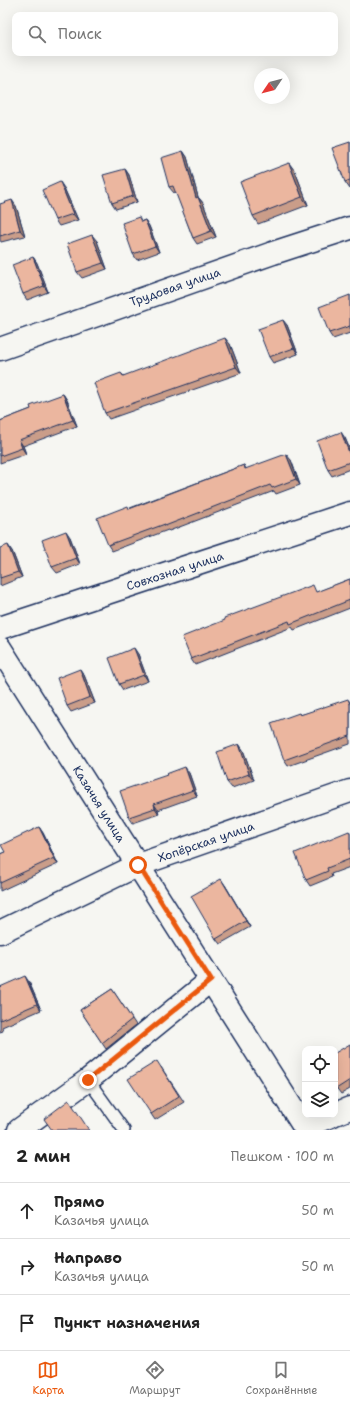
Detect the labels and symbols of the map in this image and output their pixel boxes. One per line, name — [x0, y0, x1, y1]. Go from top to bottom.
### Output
north arrow — [254, 68, 290, 104]
street label: Трудовая улица — [127, 264, 223, 310]
street label: Совхозная улица — [124, 548, 226, 594]
street label: Казачья улица — [69, 763, 129, 846]
street label: Хопёрская улица — [156, 818, 257, 866]
route start — [129, 856, 147, 874]
route end — [79, 1071, 97, 1089]

